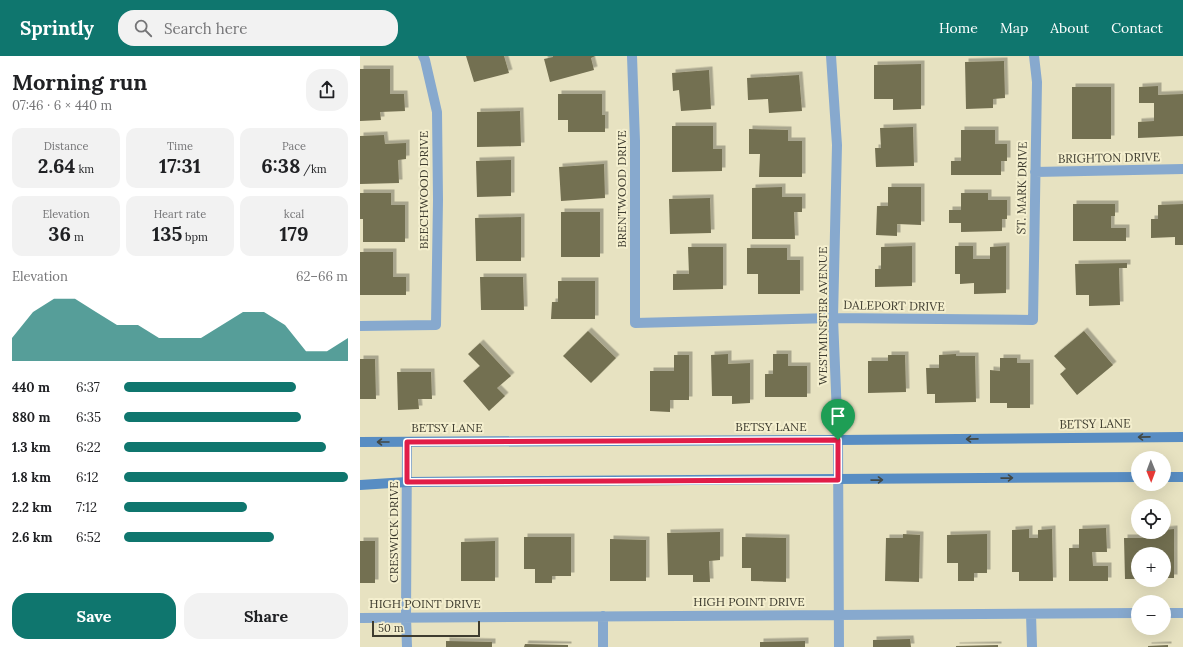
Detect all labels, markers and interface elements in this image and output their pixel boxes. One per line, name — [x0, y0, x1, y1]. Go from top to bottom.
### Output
search box — [118, 10, 398, 46]
text: Sprintly — [20, 16, 94, 40]
icon: search — [132, 17, 154, 39]
text: Search here — [164, 19, 247, 38]
text: Home — [939, 19, 978, 37]
text: Map — [1000, 19, 1028, 37]
text: About — [1050, 19, 1089, 37]
text: Contact — [1111, 19, 1163, 37]
text: Morning run — [12, 68, 147, 96]
button: share — [306, 69, 348, 111]
text: 07:46 · 6 × 440 m — [12, 97, 112, 114]
street label: BRENTWOOD DRIVE — [614, 130, 629, 248]
street label: BEECHWOOD DRIVE — [416, 131, 431, 249]
text: Distance — [44, 139, 88, 153]
text: Time — [167, 139, 193, 153]
text: Pace — [282, 139, 306, 153]
street label: ST. MARK DRIVE — [1013, 141, 1030, 235]
street label: BRIGHTON DRIVE — [1058, 149, 1160, 166]
text: 2.64 — [38, 153, 76, 178]
text: 17:31 — [159, 153, 201, 178]
text: 6:38 — [261, 153, 300, 178]
text: km — [76, 162, 94, 176]
text: /km — [300, 162, 327, 176]
text: Elevation — [42, 207, 90, 221]
text: Heart rate — [154, 207, 206, 221]
text: kcal — [284, 207, 304, 221]
text: 36 — [48, 221, 71, 246]
text: 135 — [152, 221, 182, 246]
text: 179 — [279, 221, 309, 246]
text: m — [71, 230, 84, 244]
text: bpm — [182, 230, 208, 244]
street label: WESTMINSTER AVENUE — [815, 247, 830, 385]
text: Elevation — [12, 268, 68, 285]
text: 62–66 m — [296, 268, 348, 285]
street label: DALEPORT DRIVE — [843, 297, 945, 314]
text: 440 m — [12, 379, 50, 396]
text: 6:37 — [76, 379, 100, 396]
pin — [821, 399, 855, 440]
icon: arrive — [827, 405, 849, 427]
text: 880 m — [12, 409, 51, 426]
text: 6:35 — [76, 409, 101, 426]
street label: BETSY LANE — [1059, 415, 1131, 432]
street label: BETSY LANE — [735, 419, 807, 434]
street label: BETSY LANE — [411, 420, 483, 435]
one-way arrow — [1138, 433, 1151, 441]
one-way arrow — [966, 435, 979, 443]
one-way arrow — [377, 438, 390, 446]
text: 1.3 km — [12, 439, 51, 456]
text: 6:22 — [76, 439, 101, 456]
north arrow — [1131, 451, 1171, 491]
map controls — [1131, 451, 1171, 635]
text: 1.8 km — [12, 469, 51, 486]
text: 6:12 — [76, 469, 98, 486]
one-way arrow — [1000, 474, 1013, 482]
one-way arrow — [870, 476, 883, 484]
street label: CRESWICK DRIVE — [386, 481, 401, 583]
text: 2.2 km — [12, 499, 52, 516]
text: 7:12 — [76, 499, 97, 516]
button: locate — [1131, 499, 1171, 539]
text: 2.6 km — [12, 529, 53, 546]
text: 6:52 — [76, 529, 101, 546]
button: + — [1131, 547, 1171, 587]
button: Save — [12, 593, 176, 639]
button: Share — [184, 593, 348, 639]
street label: HIGH POINT DRIVE — [693, 594, 805, 609]
button: − — [1131, 595, 1171, 635]
street label: HIGH POINT DRIVE — [369, 596, 481, 611]
scale bar — [372, 619, 480, 638]
text: 50 m — [378, 621, 404, 635]

